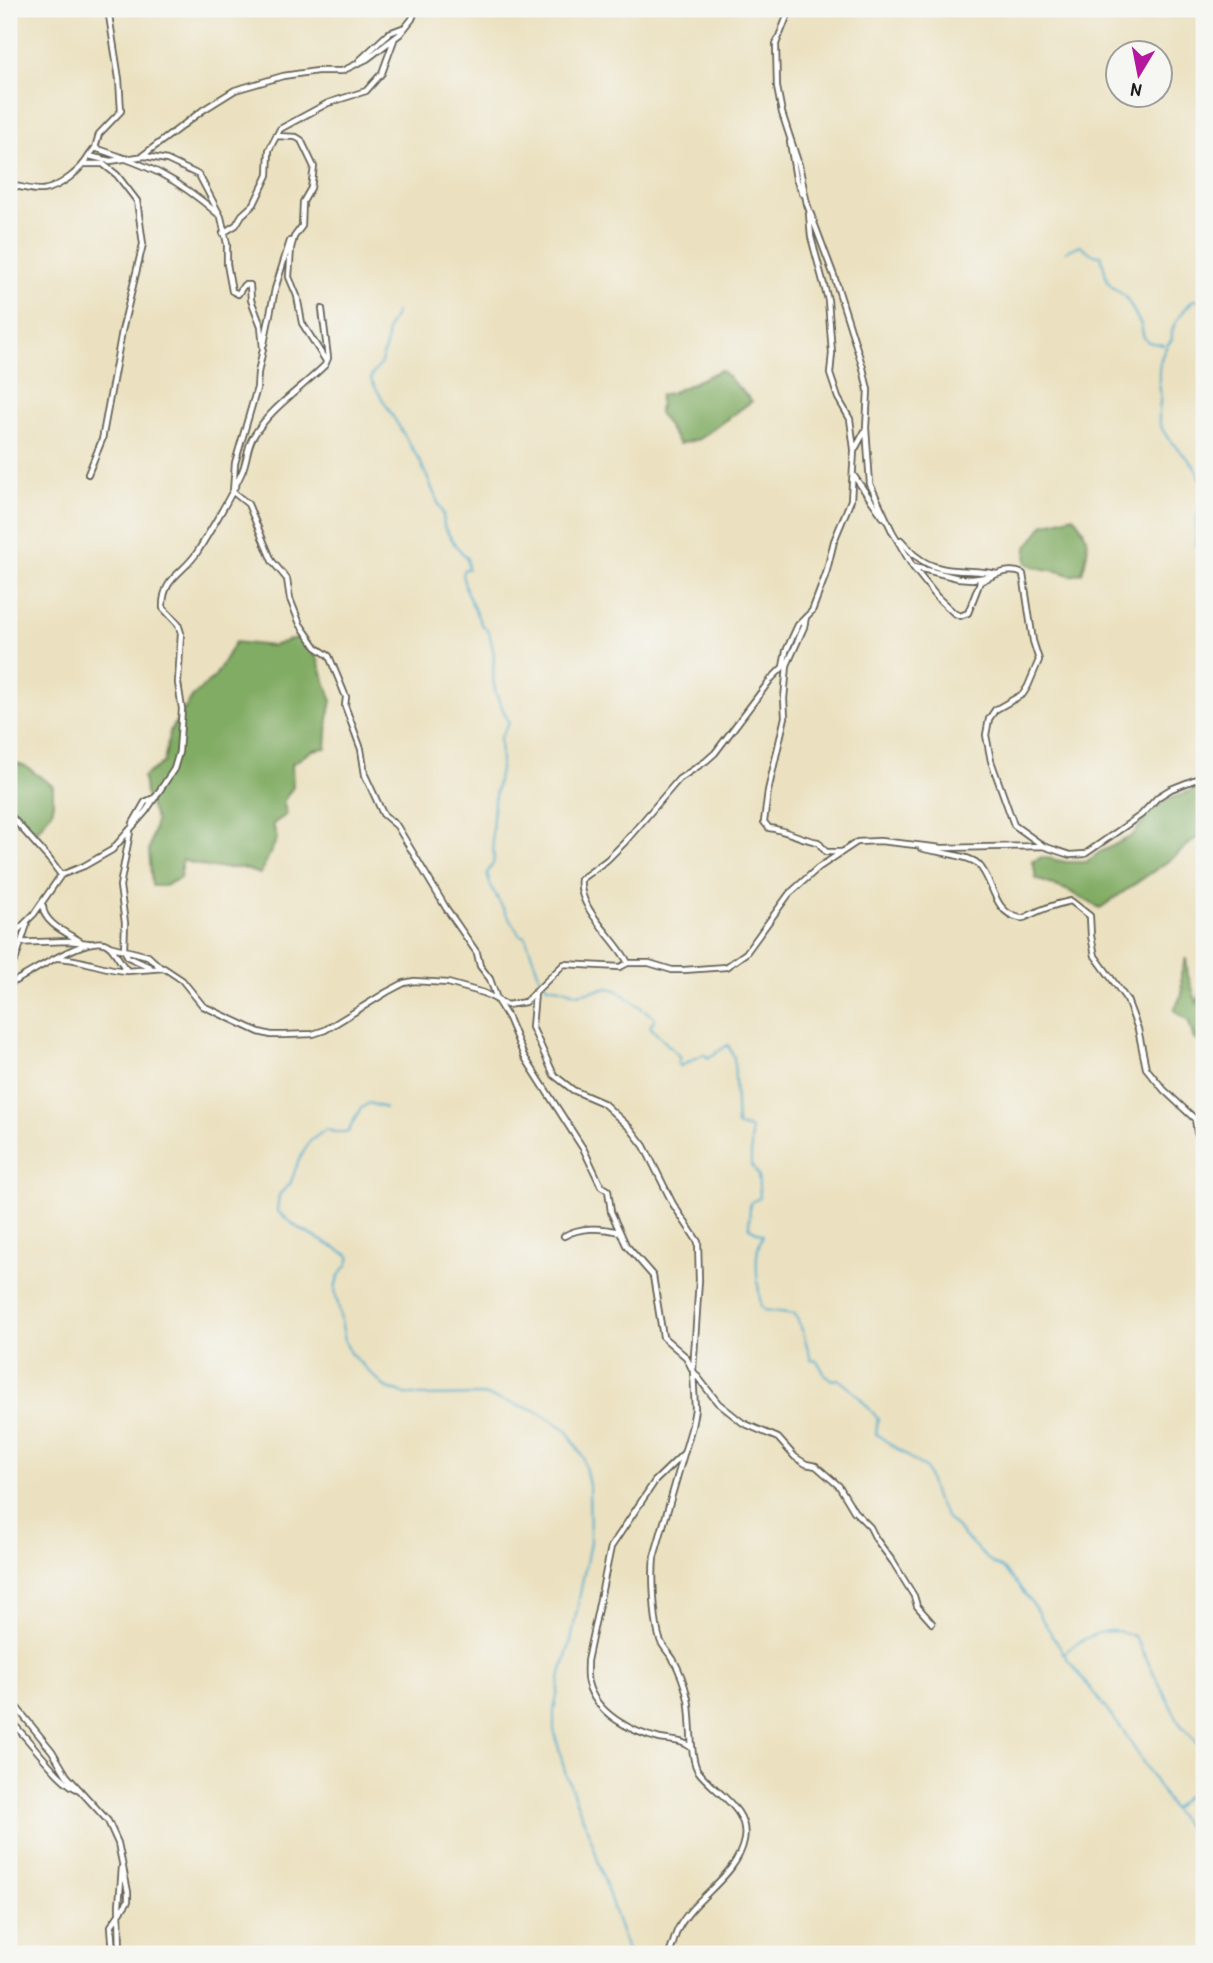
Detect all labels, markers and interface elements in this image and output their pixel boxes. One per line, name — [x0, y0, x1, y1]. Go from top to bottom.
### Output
north arrow — [1104, 38, 1174, 108]
text: N — [1129, 77, 1143, 104]

